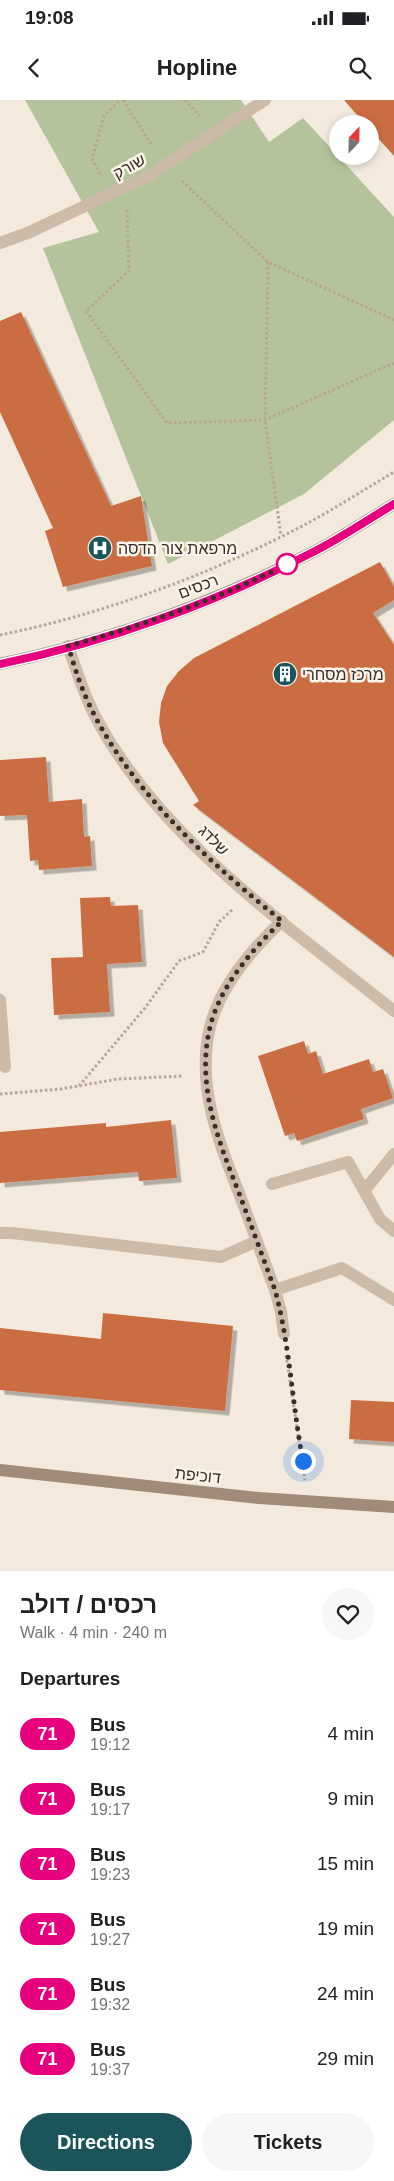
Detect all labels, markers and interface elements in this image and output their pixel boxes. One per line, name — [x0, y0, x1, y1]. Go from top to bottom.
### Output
text: 19:08 — [25, 7, 74, 28]
icon: back — [20, 54, 48, 82]
icon: search — [346, 54, 374, 82]
text: Hopline — [157, 55, 237, 80]
north arrow — [329, 115, 379, 165]
map controls — [329, 115, 379, 165]
street label: שורק — [110, 151, 148, 182]
hospital icon: מרפאת צור הדסה — [87, 535, 113, 561]
place label: מרפאת צור הדסה — [118, 540, 237, 557]
unlabelled marker — [276, 553, 298, 575]
street label: רכסים — [176, 571, 221, 602]
building icon: מרכז מסחרי — [272, 661, 298, 687]
place label: מרכז מסחרי — [302, 666, 384, 683]
street label: שלדג — [195, 822, 232, 859]
your location — [291, 1449, 316, 1474]
street label: דוכיפת — [174, 1465, 222, 1486]
button: heart — [322, 1588, 374, 1640]
text: רכסים / דולב — [20, 1591, 157, 1618]
text: Walk · 4 min · 240 m — [20, 1624, 167, 1641]
text: Departures — [20, 1668, 120, 1689]
text: Bus — [90, 1714, 126, 1735]
text: 4 min — [328, 1723, 374, 1744]
text: 71 — [37, 1724, 58, 1744]
text: 19:12 — [90, 1736, 130, 1753]
text: Bus — [90, 1779, 126, 1800]
text: 9 min — [328, 1788, 374, 1809]
text: 71 — [37, 1789, 58, 1809]
text: 19:17 — [90, 1801, 130, 1818]
text: Bus — [90, 1844, 126, 1865]
text: 15 min — [317, 1853, 374, 1874]
text: 71 — [37, 1854, 58, 1874]
text: 19:23 — [90, 1866, 130, 1883]
text: Bus — [90, 1909, 126, 1930]
text: 19 min — [317, 1918, 374, 1939]
text: 71 — [37, 1919, 58, 1939]
text: 19:27 — [90, 1931, 130, 1948]
text: Bus — [90, 1974, 126, 1995]
text: 24 min — [317, 1983, 374, 2004]
text: 71 — [37, 1984, 58, 2004]
text: 19:32 — [90, 1996, 130, 2013]
text: Bus — [90, 2039, 126, 2060]
text: 29 min — [317, 2048, 374, 2069]
text: 71 — [37, 2049, 58, 2069]
text: 19:37 — [90, 2061, 130, 2078]
button: Directions — [20, 2113, 192, 2171]
button: Tickets — [202, 2113, 374, 2171]

